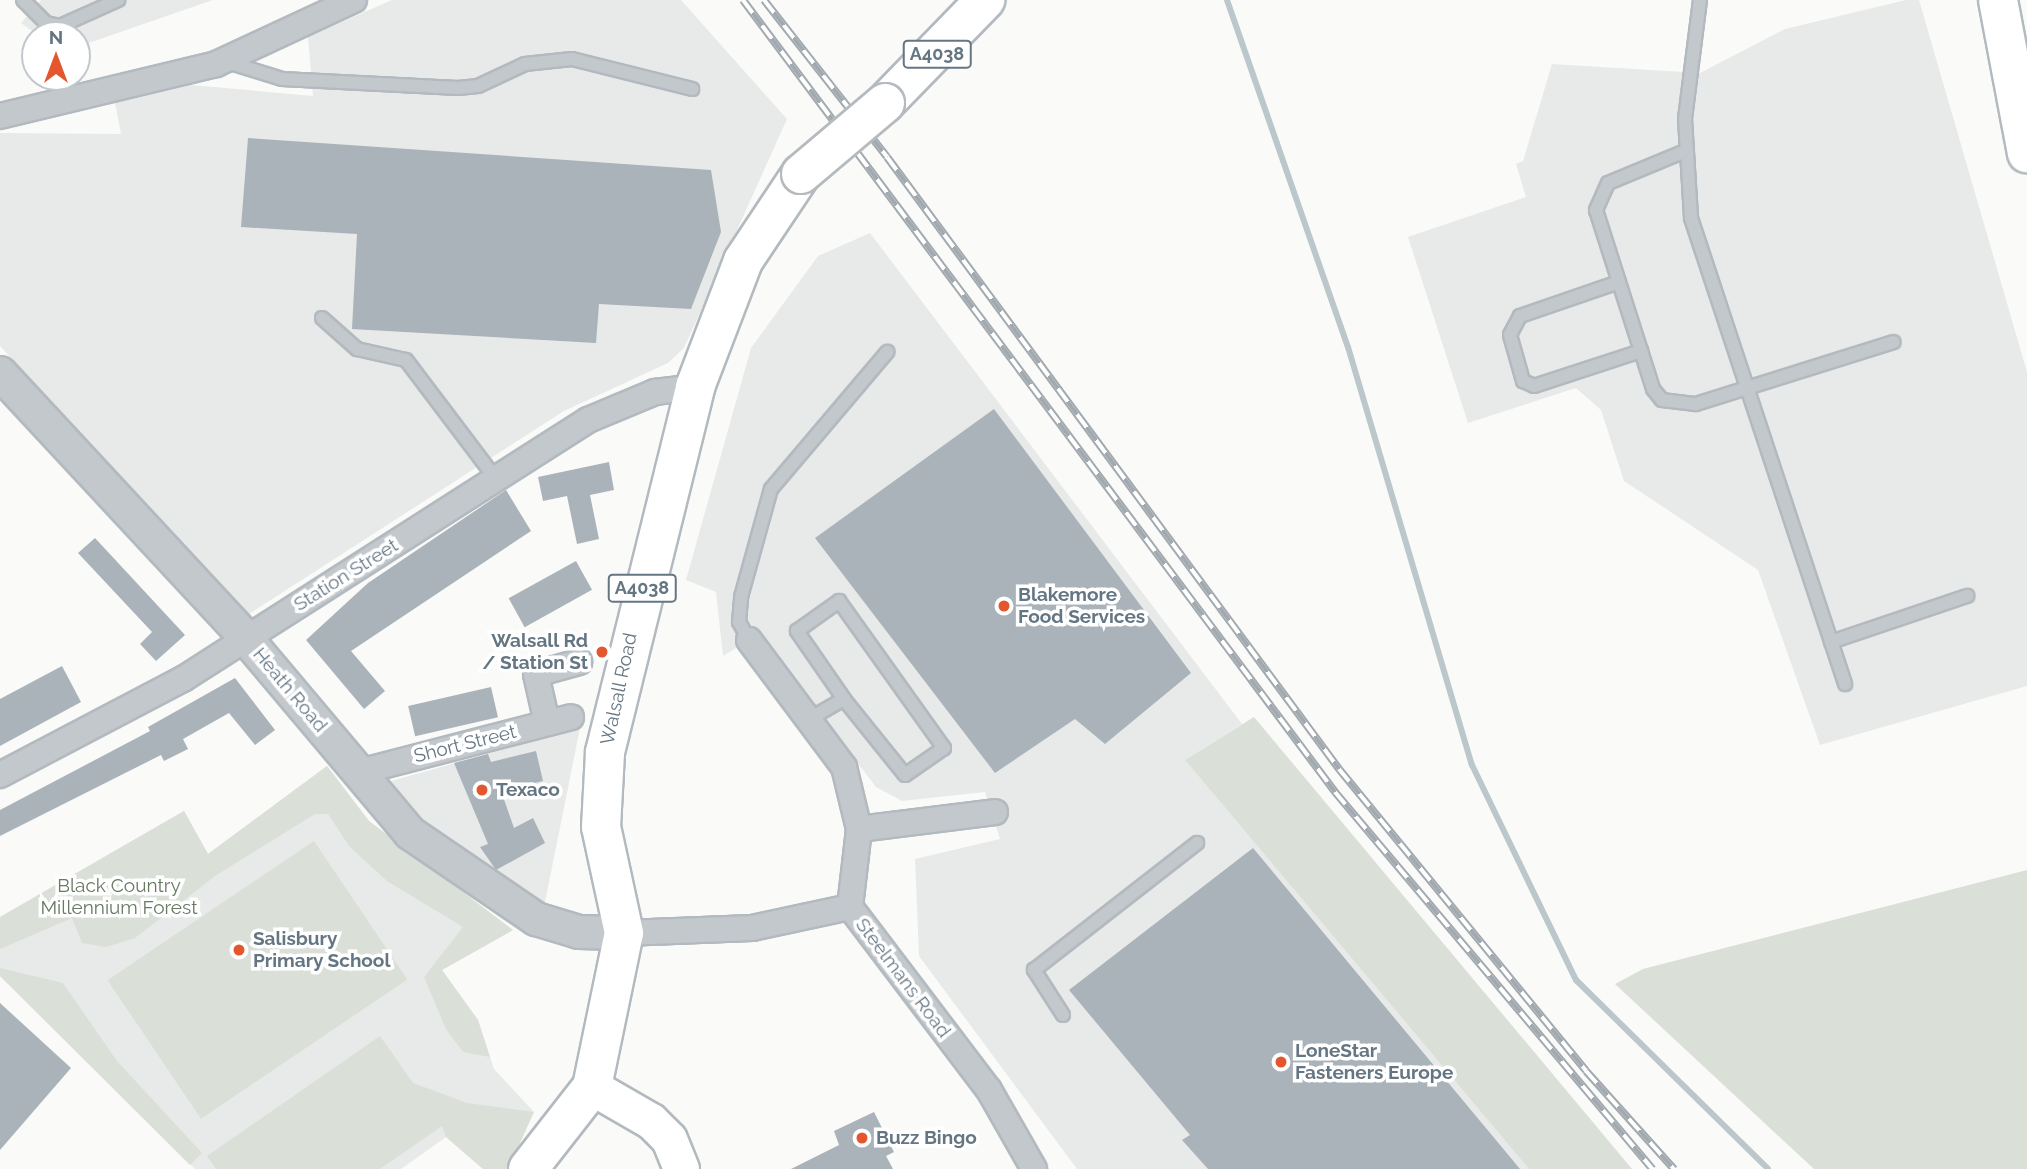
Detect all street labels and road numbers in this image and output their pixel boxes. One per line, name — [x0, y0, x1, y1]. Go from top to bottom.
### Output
road number: A4038 — [902, 40, 972, 68]
street label: Station Street — [290, 534, 402, 616]
road number: A4038 — [607, 574, 677, 602]
street label: Walsall Road — [596, 631, 642, 747]
street label: Heath Road — [248, 643, 332, 737]
street label: Short Street — [412, 720, 518, 768]
street label: Steelmans Road — [851, 914, 955, 1042]

